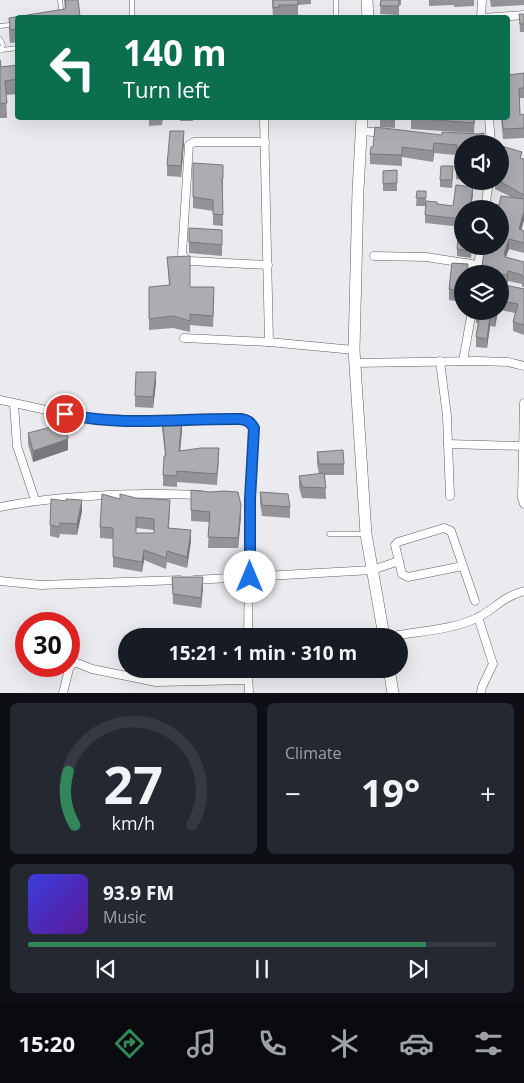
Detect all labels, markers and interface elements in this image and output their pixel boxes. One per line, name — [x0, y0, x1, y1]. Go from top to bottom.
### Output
text: 140 m — [123, 29, 227, 76]
icon: left — [40, 35, 105, 100]
text: Turn left — [123, 74, 210, 104]
map controls — [454, 135, 509, 320]
button: sound — [454, 135, 509, 190]
button: search — [454, 200, 509, 255]
button: layers — [454, 265, 509, 320]
pin — [44, 393, 86, 435]
icon: arrive — [51, 400, 79, 428]
position arrow — [223, 550, 275, 602]
speed limit sign: 30 — [15, 612, 80, 677]
text: 15:21 · 1 min · 310 m — [169, 640, 357, 666]
text: Climate — [285, 742, 342, 764]
text: 27 — [104, 748, 163, 819]
text: 19° — [361, 766, 420, 818]
text: − — [285, 774, 301, 812]
text: + — [480, 774, 496, 812]
text: km/h — [112, 811, 155, 835]
text: 93.9 FM — [103, 880, 174, 906]
text: Music — [103, 906, 147, 928]
icon: previous — [92, 955, 120, 983]
icon: pause — [248, 955, 276, 983]
icon: next — [404, 955, 432, 983]
icon: directions — [112, 1026, 147, 1061]
icon: music — [184, 1026, 219, 1061]
icon: phone — [255, 1026, 290, 1061]
icon: climate — [327, 1026, 362, 1061]
icon: car — [399, 1026, 434, 1061]
icon: filters — [471, 1026, 506, 1061]
text: 15:20 — [18, 1028, 75, 1058]

